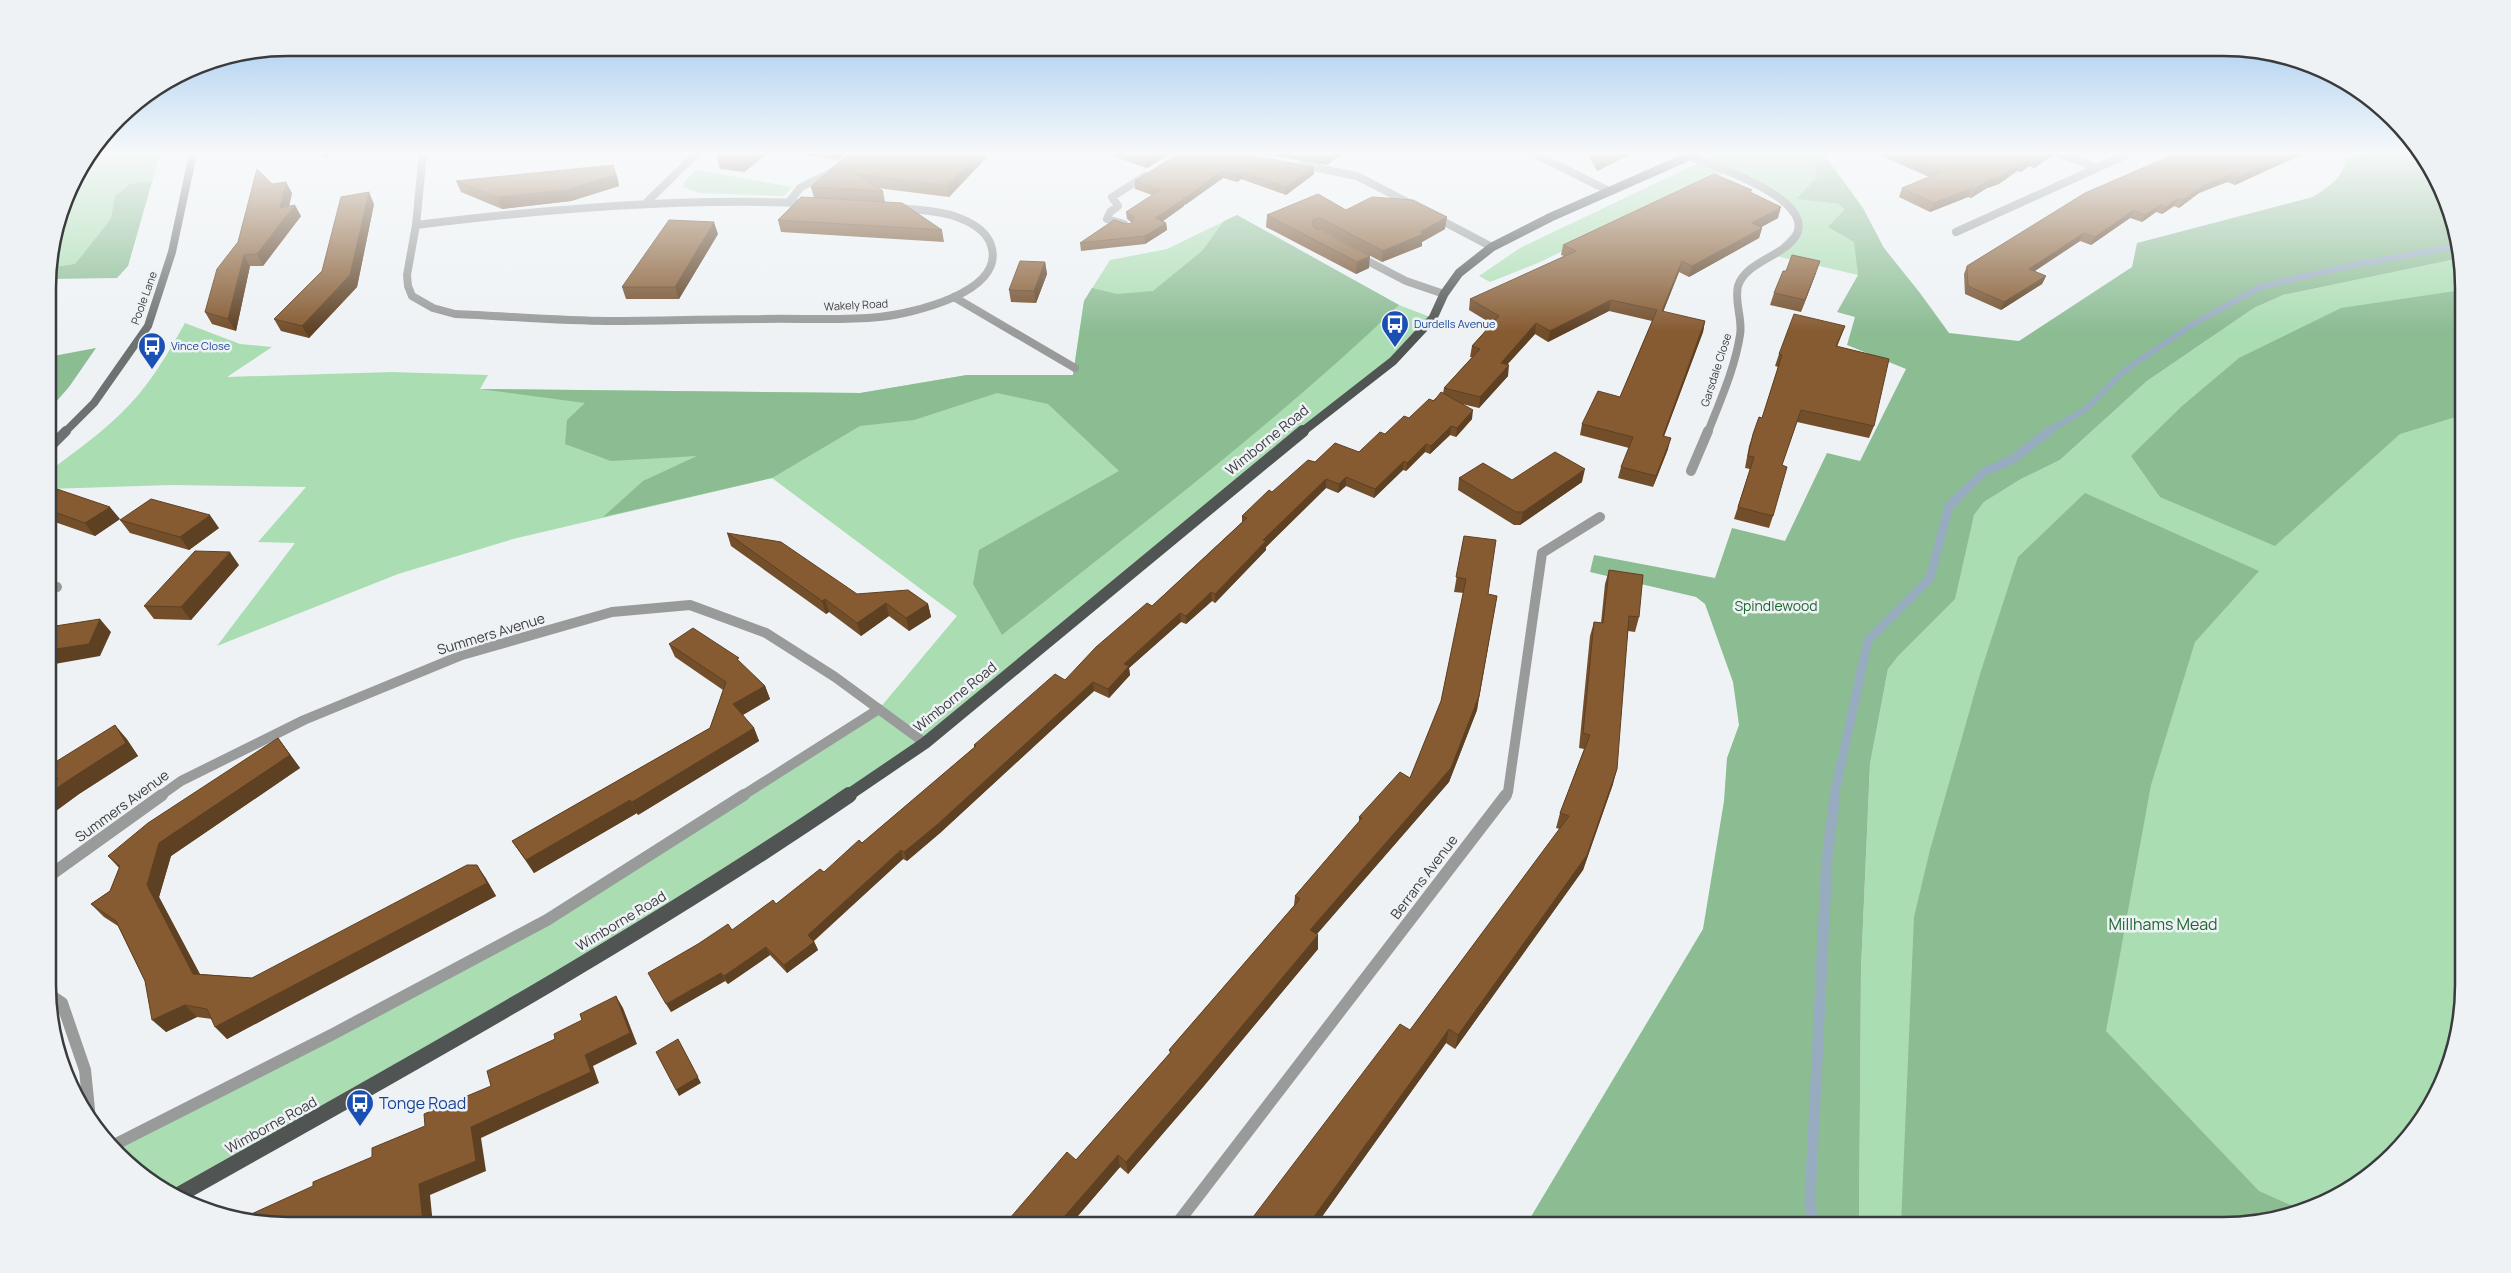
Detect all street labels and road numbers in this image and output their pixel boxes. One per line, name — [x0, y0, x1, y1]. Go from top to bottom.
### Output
street label: Poole Lane — [127, 269, 160, 326]
street label: Wakely Road — [823, 295, 888, 314]
street label: Garsdale Close — [1697, 331, 1735, 408]
street label: Wimborne Road — [1221, 400, 1312, 479]
street label: Summers Avenue — [435, 608, 547, 659]
street label: Wimborne Road — [909, 657, 1000, 736]
street label: Summers Avenue — [71, 765, 172, 846]
street label: Berrans Avenue — [1386, 831, 1462, 923]
street label: Wimborne Road — [572, 886, 669, 955]
street label: Wimborne Road — [222, 1092, 320, 1158]

